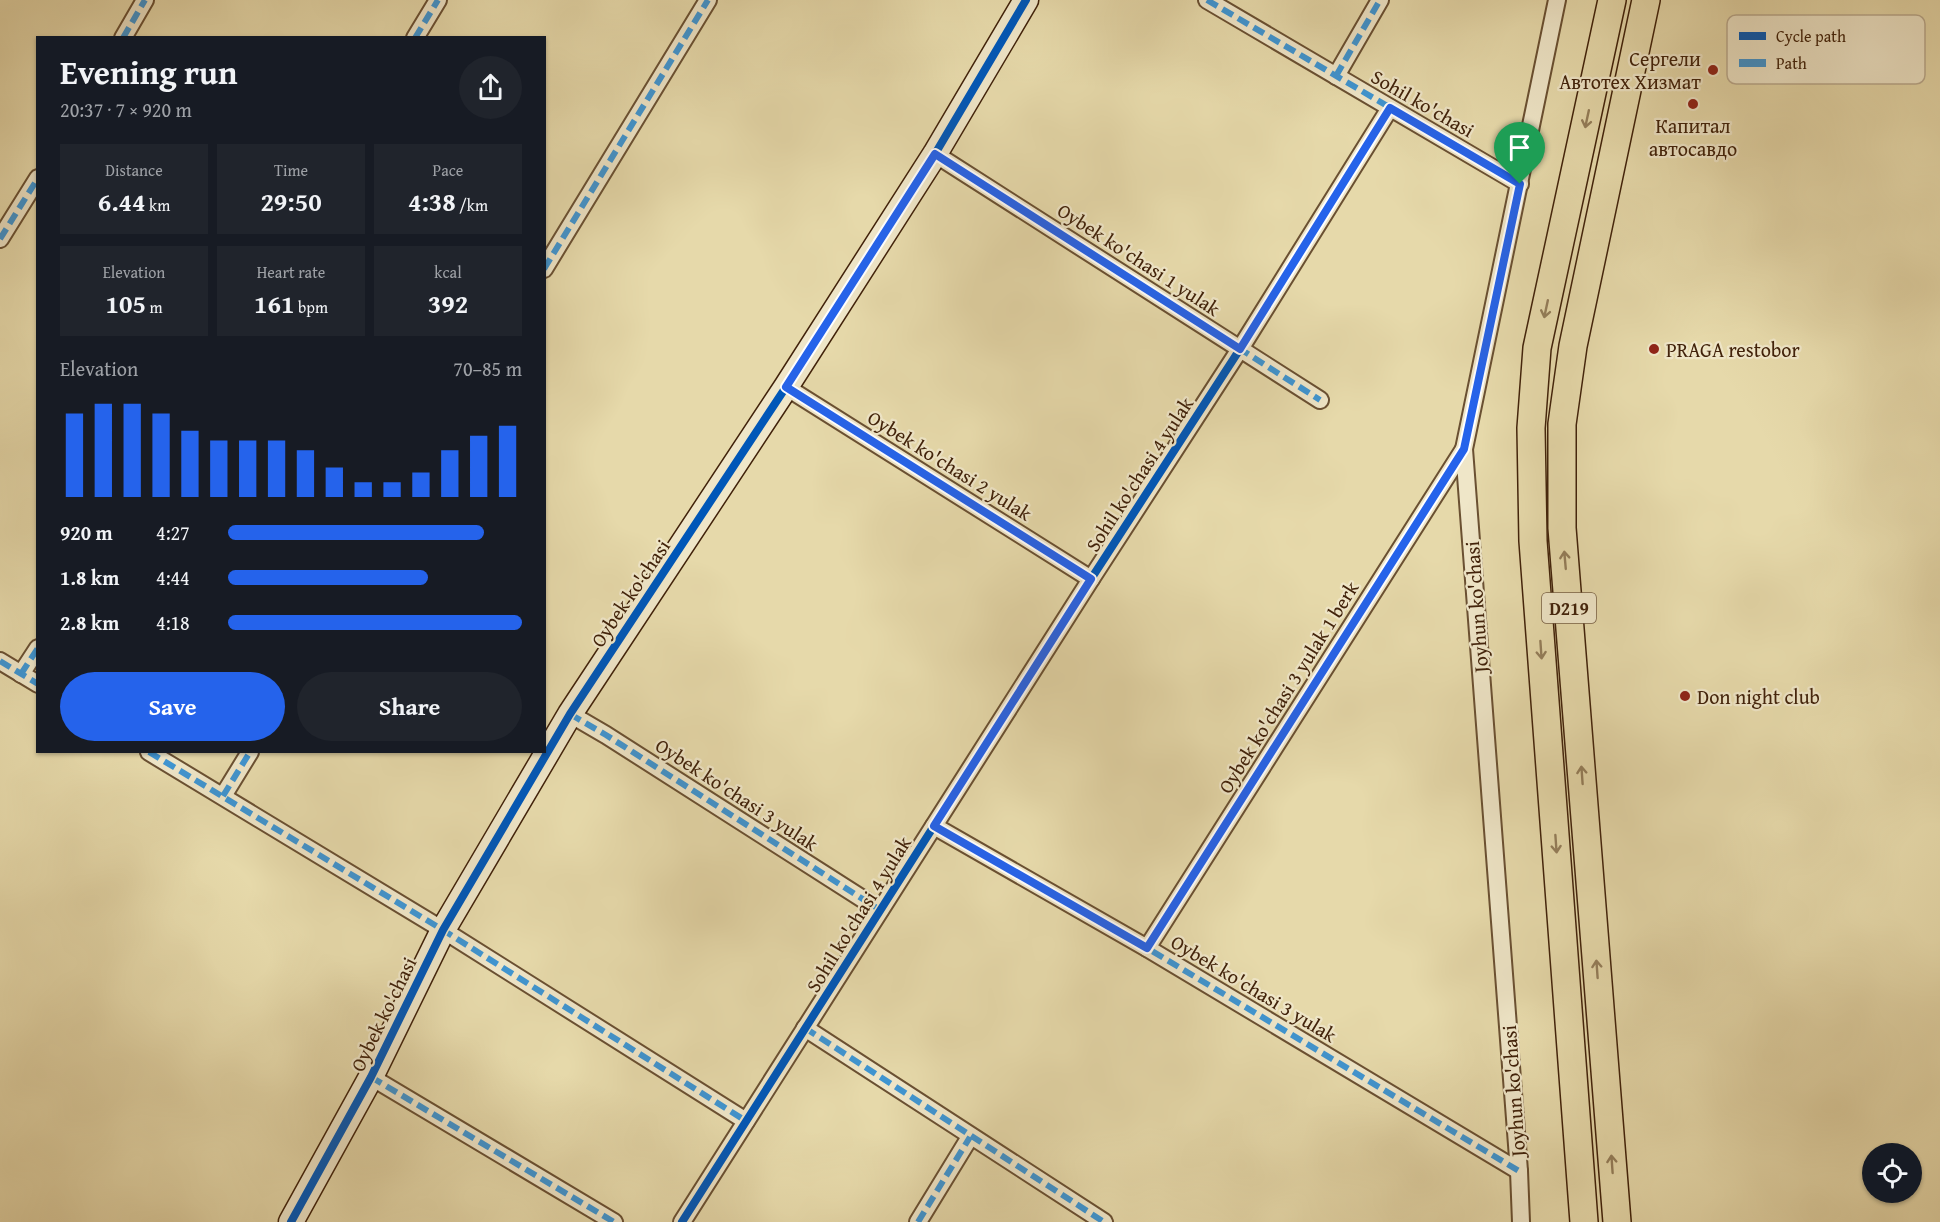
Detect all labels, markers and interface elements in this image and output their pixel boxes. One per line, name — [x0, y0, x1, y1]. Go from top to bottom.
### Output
legend — [1727, 15, 1925, 84]
text: Cycle path — [1776, 24, 1846, 48]
place label: Сергели Автотех Хизмат — [1559, 44, 1701, 96]
text: Evening run — [60, 48, 237, 96]
text: Path — [1776, 51, 1807, 75]
button: share — [459, 56, 522, 119]
street label: Sohil ko'chasi — [1366, 62, 1480, 144]
marker: Сергели Автотех Хизмат — [1706, 63, 1720, 77]
text: 20:37 · 7 × 920 m — [60, 95, 192, 124]
marker: Капитал автосавдо — [1686, 97, 1700, 111]
one-way arrow — [1581, 109, 1592, 128]
place label: Капитал автосавдо — [1649, 111, 1737, 163]
pin — [1494, 122, 1545, 184]
icon: arrive — [1503, 131, 1536, 164]
text: Distance — [105, 158, 163, 182]
text: Time — [274, 158, 308, 182]
text: Pace — [433, 158, 463, 182]
text: 6.44 — [98, 182, 146, 221]
text: 29:50 — [260, 182, 322, 221]
text: 4:38 — [408, 182, 456, 221]
text: km — [146, 193, 170, 217]
text: /km — [456, 193, 488, 217]
street label: Oybek ko'chasi 1 yulak — [1052, 195, 1227, 323]
text: Elevation — [103, 260, 165, 284]
text: Heart rate — [257, 260, 325, 284]
text: kcal — [434, 260, 462, 284]
text: 105 — [105, 284, 146, 323]
text: 161 — [254, 284, 294, 323]
text: 392 — [428, 284, 468, 323]
text: m — [146, 295, 163, 319]
text: bpm — [294, 295, 328, 319]
one-way arrow — [1540, 299, 1551, 319]
place label: PRAGA restobor — [1666, 335, 1800, 364]
marker: PRAGA restobor — [1647, 342, 1661, 356]
text: Elevation — [60, 354, 138, 383]
text: 70–85 m — [453, 354, 522, 383]
street label: Sohil ko'chasi 4 yulak — [1078, 390, 1200, 557]
street label: Oybek ko'chasi 2 yulak — [862, 403, 1038, 528]
text: 920 m — [60, 518, 113, 547]
text: 4:27 — [156, 518, 190, 547]
street label: Oybek ko'chasi — [583, 533, 677, 653]
street label: Joyhun ko'chasi — [1457, 540, 1495, 677]
one-way arrow — [1559, 550, 1570, 570]
text: 1.8 km — [60, 563, 119, 592]
text: 4:44 — [156, 563, 190, 592]
street label: Oybek ko'chasi 3 yulak 1 berk — [1211, 575, 1366, 799]
road number: D219 — [1542, 593, 1596, 623]
text: 2.8 km — [60, 608, 119, 637]
text: 4:18 — [156, 608, 190, 637]
one-way arrow — [1536, 640, 1547, 659]
button: Save — [60, 672, 285, 741]
button: Share — [297, 672, 522, 741]
place label: Don night club — [1697, 682, 1820, 711]
marker: Don night club — [1678, 689, 1692, 703]
street label: Oybek ko'chasi 3 yulak — [650, 730, 825, 858]
one-way arrow — [1576, 765, 1587, 785]
street label: Sohil ko'chasi 4 yulak — [798, 830, 918, 998]
one-way arrow — [1551, 834, 1562, 854]
street label: Oybek ko'chasi 3 yulak — [1166, 927, 1343, 1049]
street label: Oybek ko'chasi — [343, 951, 423, 1076]
one-way arrow — [1591, 960, 1602, 980]
street label: Joyhun ko'chasi — [1494, 1024, 1532, 1161]
map controls — [1862, 1143, 1922, 1203]
button: locate — [1862, 1143, 1922, 1203]
one-way arrow — [1606, 1154, 1617, 1174]

